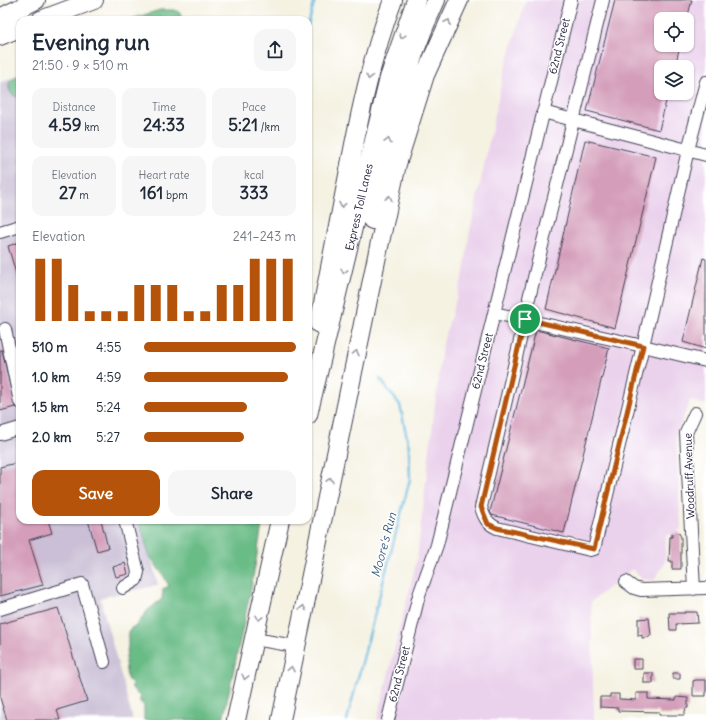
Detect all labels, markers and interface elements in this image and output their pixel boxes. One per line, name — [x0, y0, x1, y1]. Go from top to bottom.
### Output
map controls — [654, 12, 694, 100]
button: locate — [654, 12, 694, 52]
street label: 62nd Street — [545, 16, 573, 75]
one-way arrow — [443, 19, 451, 26]
text: Evening run — [32, 28, 150, 56]
button: share — [254, 29, 296, 71]
one-way arrow — [399, 33, 407, 40]
text: 21:50 · 9 × 510 m — [32, 57, 128, 74]
button: layers — [654, 60, 694, 100]
one-way arrow — [366, 74, 374, 81]
text: Distance — [53, 100, 95, 114]
text: Time — [152, 100, 176, 114]
text: Pace — [242, 100, 266, 114]
text: 4.59 — [49, 114, 82, 136]
text: 24:33 — [143, 114, 185, 136]
text: 5:21 — [228, 114, 258, 136]
text: km — [82, 120, 99, 134]
text: /km — [258, 120, 280, 134]
one-way arrow — [383, 138, 391, 144]
street label: Express Toll Lanes — [342, 162, 376, 252]
text: Elevation — [51, 168, 97, 182]
text: Heart rate — [138, 168, 190, 182]
text: kcal — [244, 168, 264, 182]
text: 27 — [59, 182, 77, 204]
text: 161 — [140, 182, 163, 204]
text: 333 — [240, 182, 268, 204]
text: m — [77, 188, 89, 202]
text: bpm — [163, 188, 188, 202]
one-way arrow — [385, 195, 393, 201]
one-way arrow — [339, 201, 347, 208]
text: Elevation — [32, 228, 85, 245]
text: 241–243 m — [233, 228, 296, 245]
one-way arrow — [340, 268, 348, 274]
pin — [508, 302, 542, 336]
icon: arrive — [514, 308, 536, 330]
street label: 62nd Street — [468, 331, 496, 390]
text: 510 m — [32, 339, 68, 356]
text: 4:55 — [96, 339, 121, 356]
one-way arrow — [352, 350, 360, 356]
text: 1.0 km — [32, 369, 70, 386]
text: 4:59 — [96, 369, 121, 386]
text: 1.5 km — [32, 399, 68, 416]
text: 5:24 — [96, 399, 121, 416]
text: 2.0 km — [32, 429, 72, 446]
text: 5:27 — [96, 429, 120, 446]
street label: Woodruff Avenue — [681, 433, 697, 519]
button: Save — [32, 470, 160, 516]
button: Share — [168, 470, 296, 516]
one-way arrow — [325, 477, 333, 484]
water label: Moore's Run — [368, 510, 400, 579]
one-way arrow — [299, 605, 307, 611]
one-way arrow — [255, 615, 263, 621]
street label: 62nd Street — [385, 644, 413, 703]
one-way arrow — [286, 666, 294, 672]
one-way arrow — [241, 674, 249, 680]

